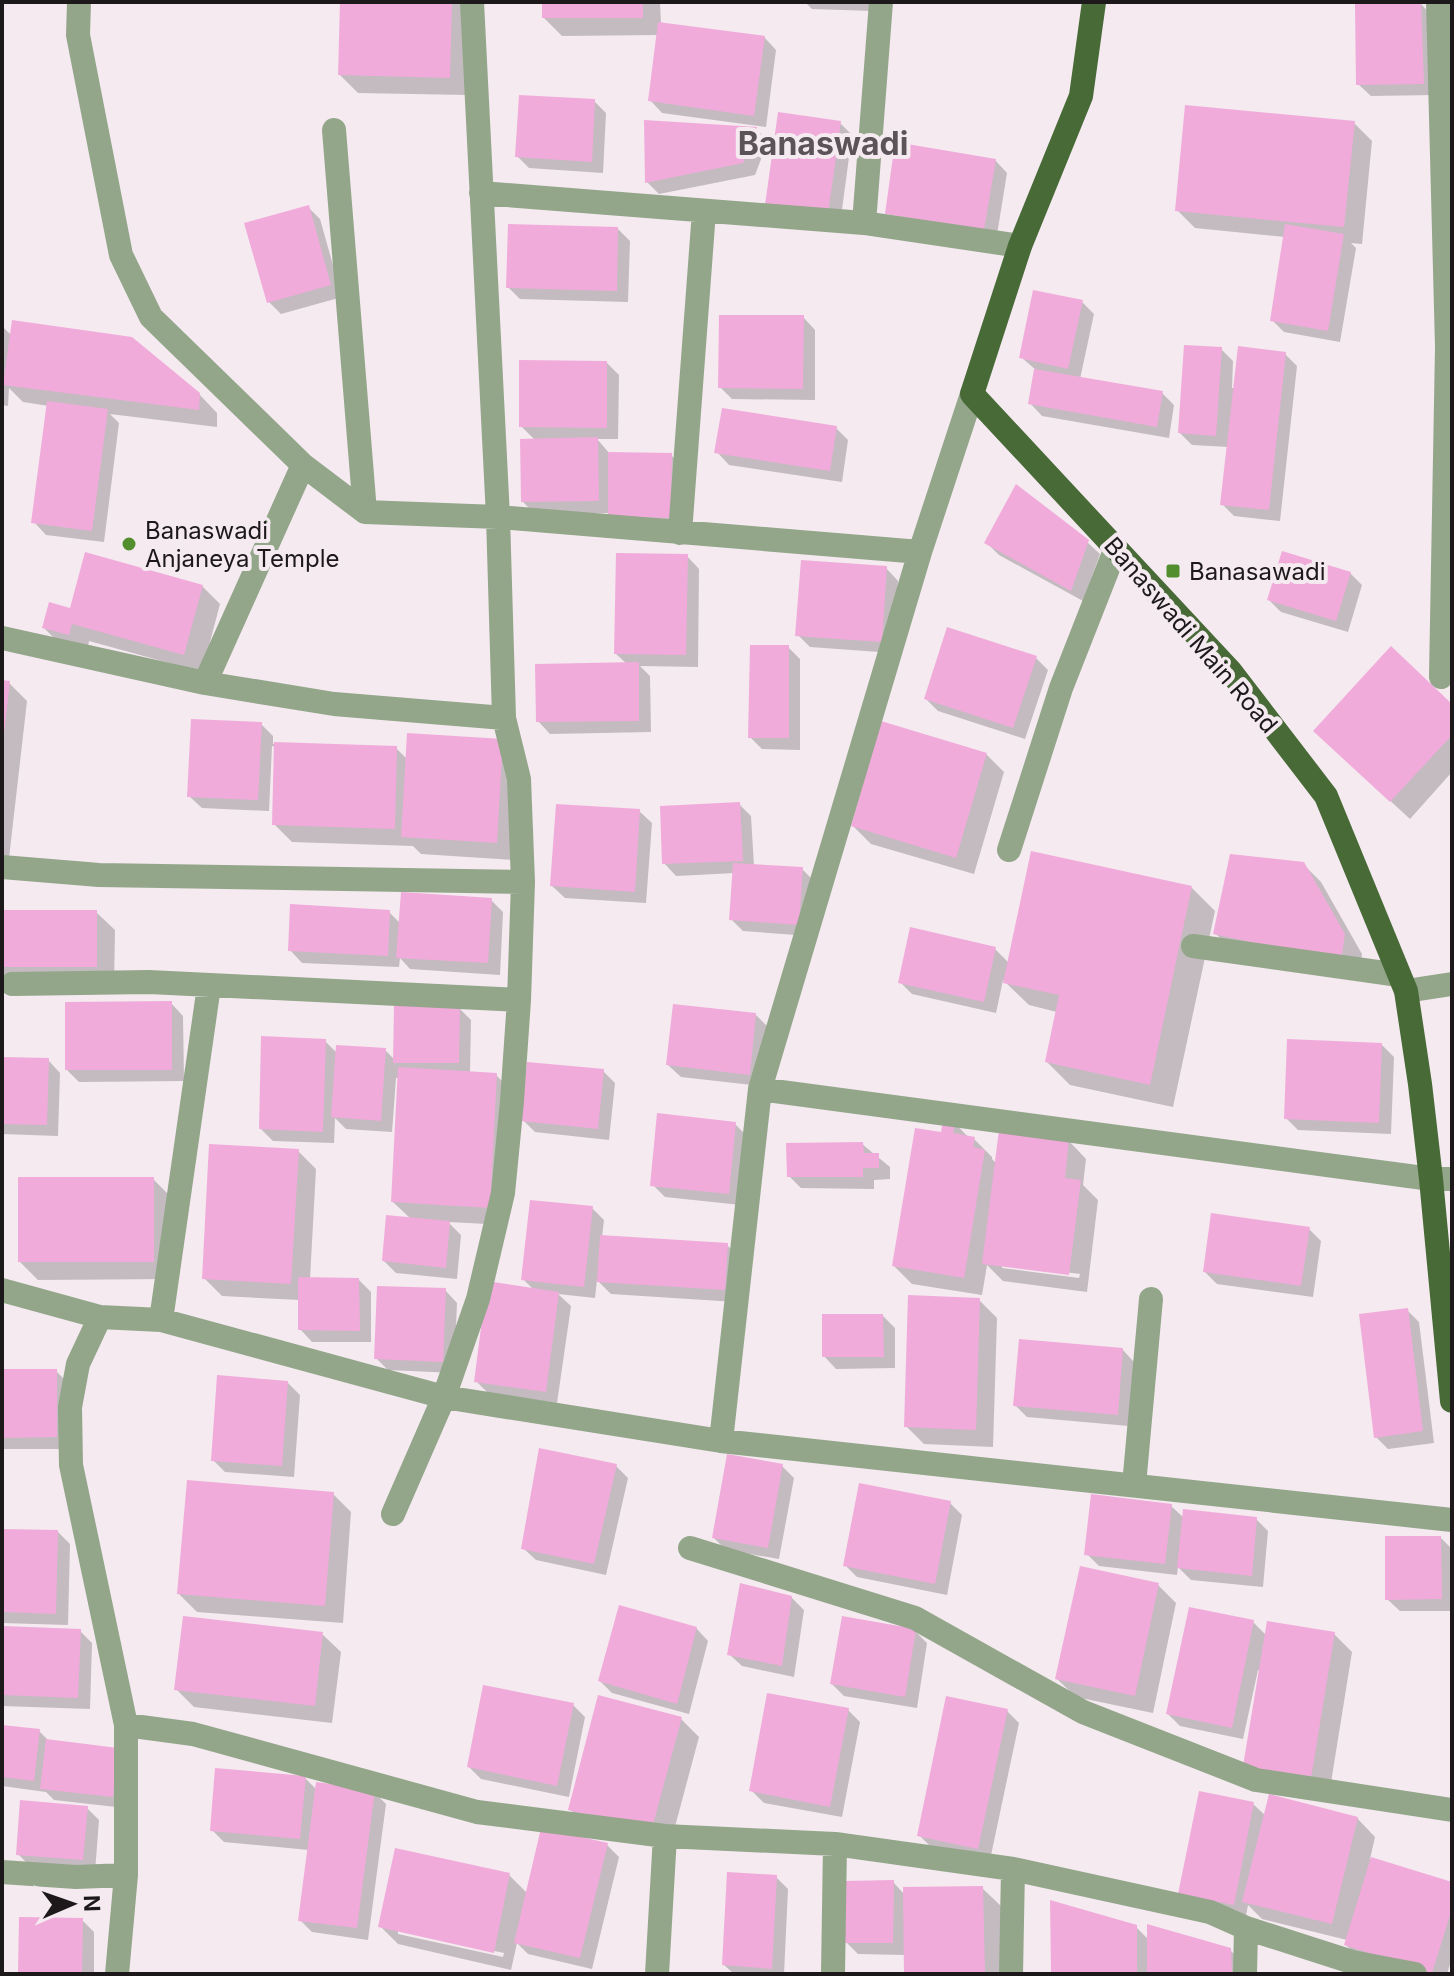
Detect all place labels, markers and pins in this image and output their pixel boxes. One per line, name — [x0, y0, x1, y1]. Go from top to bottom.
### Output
place label: Banaswadi Anjaneya Temple — [145, 516, 339, 573]
marker: Banaswadi Anjaneya Temple — [120, 535, 138, 553]
place label: Banasawadi — [1189, 557, 1326, 586]
marker: Banasawadi — [1164, 562, 1182, 580]

